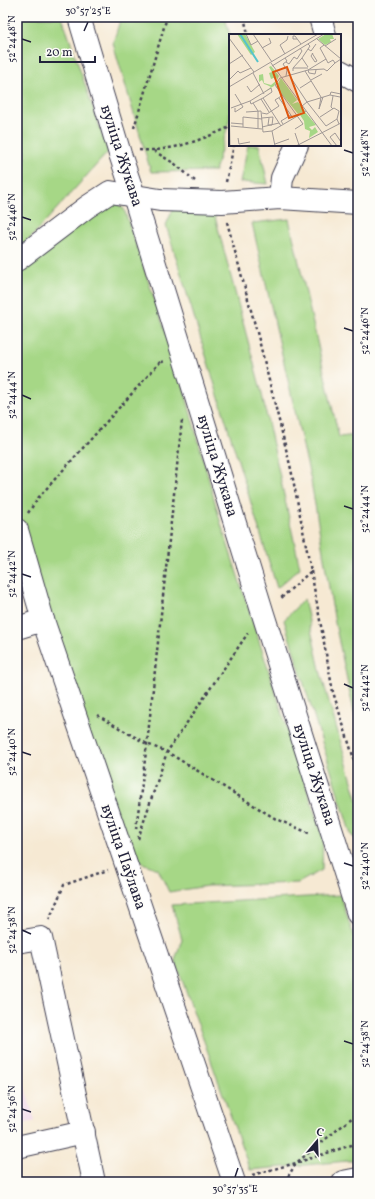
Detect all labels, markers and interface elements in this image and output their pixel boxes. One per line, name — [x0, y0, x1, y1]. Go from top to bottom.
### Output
text: 30°57'25"E — [65, 4, 111, 18]
text: 52°24'48"N — [5, 15, 19, 63]
inset map — [229, 34, 341, 146]
scale bar — [40, 38, 95, 64]
text: 20 m — [46, 45, 73, 61]
street label: вуліца Жукава — [94, 102, 148, 210]
text: 52°24'48"N — [358, 129, 372, 177]
text: 52°24'46"N — [5, 193, 19, 241]
text: 52°24'46"N — [358, 307, 372, 355]
text: 52°24'44"N — [5, 370, 19, 419]
street label: вуліца Жукава — [191, 412, 243, 520]
text: 52°24'44"N — [358, 484, 372, 533]
text: 52°24'42"N — [5, 550, 19, 598]
text: 52°24'42"N — [358, 664, 372, 712]
street label: вуліца Жукава — [287, 721, 341, 829]
text: 52°24'40"N — [5, 727, 19, 776]
street label: вуліца Паўлава — [95, 801, 151, 913]
text: 52°24'40"N — [358, 841, 372, 890]
text: 52°24'38"N — [5, 906, 19, 954]
text: 52°24'38"N — [358, 1020, 372, 1068]
text: 52°24'36"N — [5, 1085, 19, 1133]
north arrow — [297, 1121, 337, 1161]
text: С — [314, 1125, 326, 1141]
text: 30°57'35"E — [212, 1182, 258, 1196]

